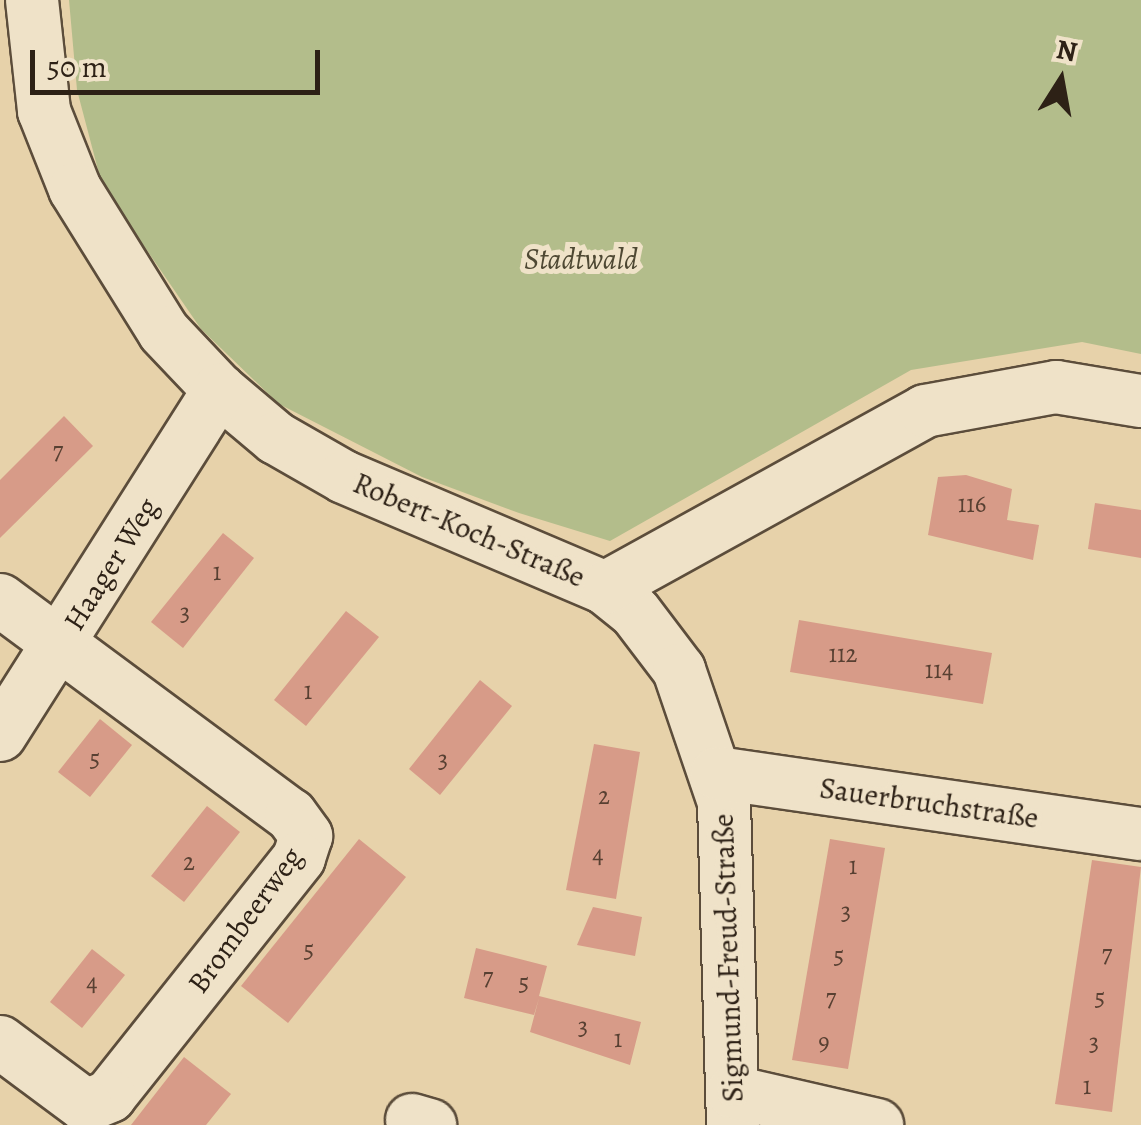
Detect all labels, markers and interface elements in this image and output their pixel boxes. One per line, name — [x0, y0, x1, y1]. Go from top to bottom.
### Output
scale bar — [35, 30, 325, 92]
north arrow — [1011, 30, 1111, 130]
text: N — [1053, 30, 1080, 71]
text: 50 m — [47, 47, 107, 87]
park label: Stadtwald — [524, 241, 638, 277]
house number: 7 — [53, 436, 63, 466]
street label: Robert-Koch-Straße — [348, 465, 590, 595]
house number: 116 — [958, 489, 986, 519]
street label: Haager Weg — [56, 491, 166, 637]
house number: 1 — [213, 557, 221, 587]
house number: 3 — [180, 597, 190, 627]
house number: 112 — [829, 639, 857, 669]
house number: 114 — [925, 655, 953, 685]
house number: 1 — [304, 676, 312, 706]
house number: 5 — [90, 743, 100, 773]
house number: 3 — [438, 744, 448, 774]
street label: Sauerbruchstraße — [817, 770, 1041, 836]
house number: 2 — [598, 781, 610, 811]
street label: Sigmund-Freud-Straße — [705, 813, 751, 1103]
street label: Brombeerweg — [180, 840, 310, 1000]
house number: 4 — [592, 840, 604, 870]
house number: 2 — [183, 847, 195, 877]
house number: 1 — [849, 851, 857, 881]
house number: 3 — [841, 896, 851, 926]
house number: 5 — [304, 934, 314, 964]
house number: 7 — [1102, 939, 1112, 969]
house number: 5 — [834, 940, 844, 970]
house number: 7 — [483, 962, 493, 992]
house number: 5 — [519, 967, 529, 997]
house number: 4 — [86, 968, 98, 998]
house number: 5 — [1095, 982, 1105, 1012]
house number: 7 — [826, 983, 836, 1013]
house number: 3 — [578, 1011, 588, 1041]
house number: 1 — [614, 1024, 622, 1054]
house number: 9 — [818, 1027, 830, 1057]
house number: 3 — [1089, 1027, 1099, 1057]
house number: 1 — [1083, 1071, 1091, 1101]

